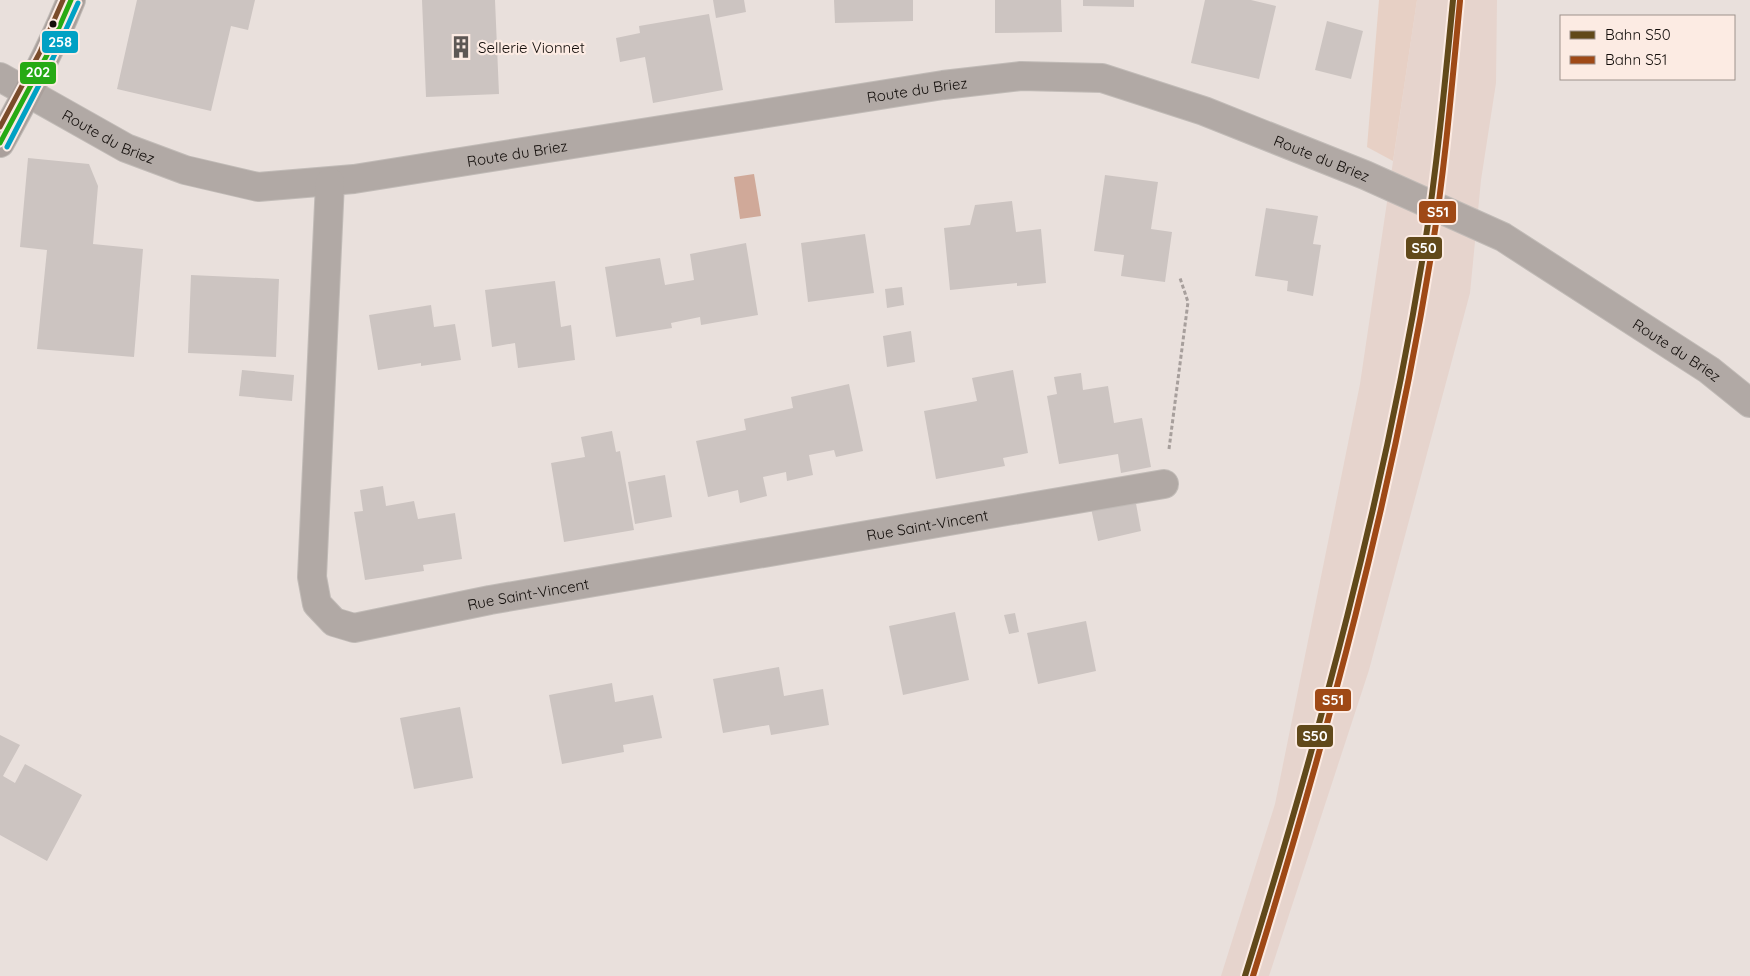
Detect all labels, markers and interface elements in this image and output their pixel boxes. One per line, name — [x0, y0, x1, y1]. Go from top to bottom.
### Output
legend — [1560, 15, 1735, 80]
unlabelled marker — [48, 19, 58, 29]
text: Bahn S50 — [1605, 25, 1671, 44]
line badge: 258 — [41, 30, 79, 54]
text: 258 — [48, 33, 72, 51]
building icon: Sellerie Vionnet — [448, 34, 474, 60]
place label: Sellerie Vionnet — [478, 38, 585, 57]
text: Bahn S51 — [1605, 50, 1667, 69]
line badge: 202 — [19, 61, 57, 85]
text: 202 — [26, 63, 50, 81]
street label: Route du Briez — [865, 73, 968, 107]
street label: Route du Briez — [59, 105, 158, 167]
street label: Route du Briez — [1271, 130, 1373, 186]
street label: Route du Briez — [465, 136, 569, 170]
line badge: S51 — [1418, 200, 1457, 224]
text: S51 — [1427, 203, 1449, 221]
line badge: S50 — [1405, 236, 1443, 260]
text: S50 — [1411, 239, 1437, 257]
street label: Route du Briez — [1629, 314, 1725, 386]
street label: Rue Saint-Vincent — [865, 505, 990, 545]
street label: Rue Saint-Vincent — [466, 574, 590, 614]
line badge: S51 — [1314, 688, 1352, 712]
text: S51 — [1322, 691, 1344, 709]
line badge: S50 — [1296, 724, 1334, 748]
text: S50 — [1302, 727, 1328, 745]

